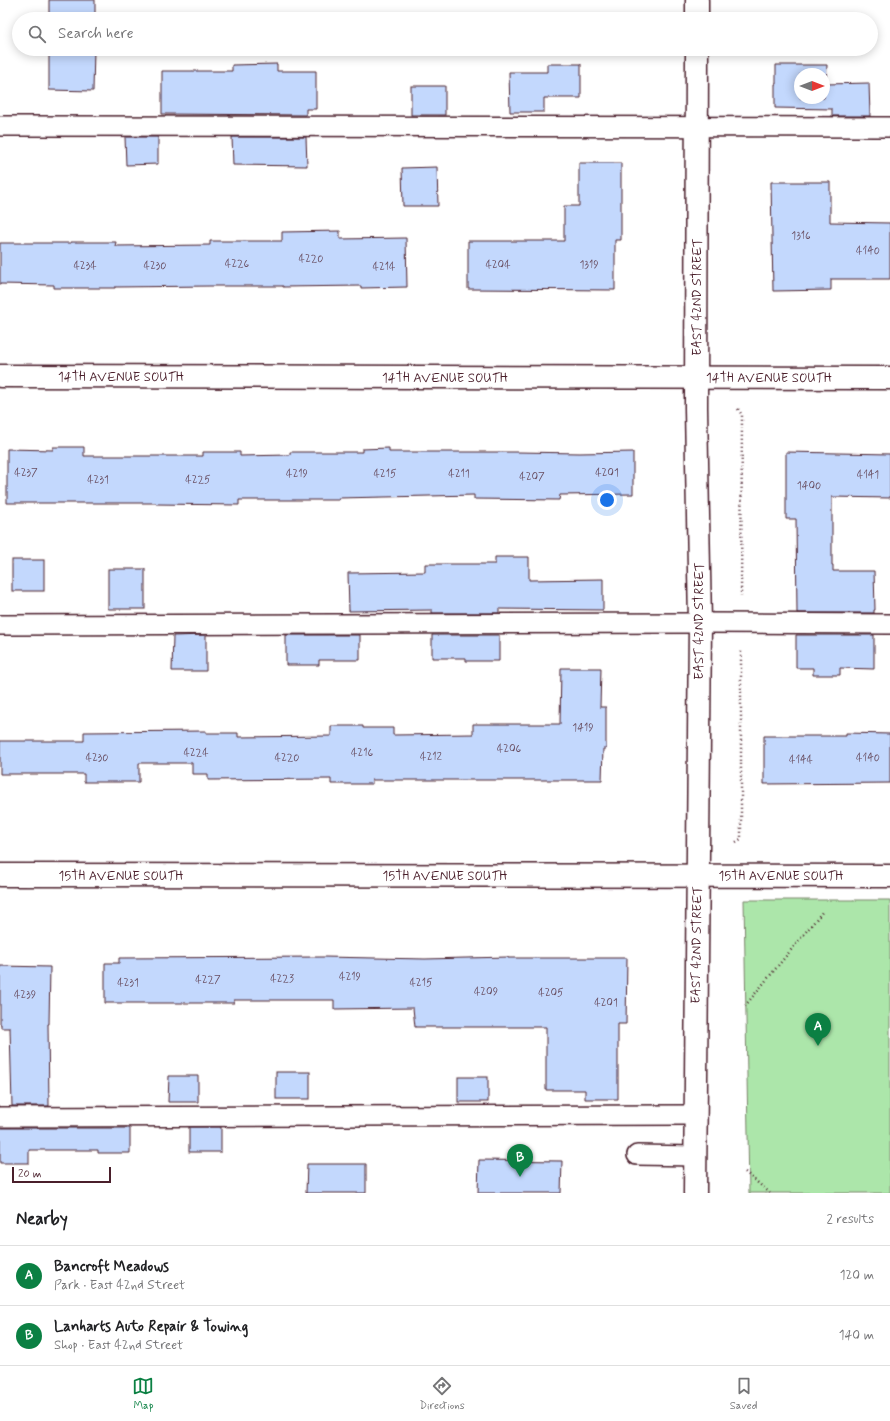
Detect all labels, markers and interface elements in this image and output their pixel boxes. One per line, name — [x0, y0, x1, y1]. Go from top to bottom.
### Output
search box — [12, 12, 878, 56]
icon: search — [26, 23, 48, 45]
text: Search here — [58, 24, 134, 44]
north arrow — [794, 68, 830, 104]
house number: 1316 — [791, 229, 811, 243]
street label: EAST 42ND STREET — [689, 238, 706, 356]
house number: 4140 — [856, 244, 880, 258]
house number: 4220 — [299, 252, 323, 266]
house number: 4226 — [225, 257, 250, 271]
house number: 4204 — [485, 258, 511, 272]
house number: 1319 — [579, 258, 599, 272]
house number: 4234 — [73, 259, 97, 273]
house number: 4230 — [144, 259, 166, 273]
house number: 4214 — [373, 260, 396, 274]
street label: 14TH AVENUE SOUTH — [58, 369, 185, 386]
street label: 14TH AVENUE SOUTH — [382, 370, 509, 387]
street label: 14TH AVENUE SOUTH — [706, 370, 833, 387]
house number: 4237 — [14, 466, 38, 480]
house number: 4201 — [595, 466, 619, 480]
house number: 4219 — [286, 467, 308, 481]
house number: 4215 — [373, 467, 397, 481]
house number: 4211 — [448, 467, 470, 481]
house number: 4141 — [857, 468, 879, 482]
house number: 4207 — [519, 470, 545, 484]
house number: 4231 — [87, 473, 109, 487]
house number: 4225 — [185, 473, 211, 487]
house number: 1400 — [797, 479, 821, 493]
your location — [597, 490, 617, 510]
street label: EAST 42ND STREET — [691, 562, 708, 680]
house number: 1419 — [572, 721, 594, 735]
house number: 4206 — [497, 742, 522, 756]
house number: 4224 — [183, 746, 209, 760]
house number: 4216 — [351, 746, 373, 760]
house number: 4212 — [420, 750, 443, 764]
house number: 4230 — [86, 751, 108, 765]
house number: 4220 — [275, 751, 299, 765]
house number: 4140 — [856, 751, 880, 765]
house number: 4144 — [789, 753, 814, 767]
street label: 15TH AVENUE SOUTH — [58, 868, 184, 885]
street label: 15TH AVENUE SOUTH — [382, 868, 508, 885]
street label: 15TH AVENUE SOUTH — [718, 868, 844, 885]
street label: EAST 42ND STREET — [687, 886, 707, 1004]
house number: 4219 — [339, 970, 361, 984]
house number: 4223 — [270, 972, 294, 986]
house number: 4227 — [195, 973, 221, 987]
house number: 4231 — [117, 976, 139, 990]
house number: 4215 — [409, 976, 433, 990]
house number: 4209 — [474, 985, 498, 999]
house number: 4205 — [538, 986, 564, 1000]
house number: 4239 — [14, 988, 36, 1002]
house number: 4201 — [594, 996, 618, 1010]
pin: A — [805, 1013, 831, 1046]
pin: B — [507, 1144, 533, 1177]
scale bar — [12, 1165, 111, 1184]
text: 20 m — [18, 1167, 41, 1181]
text: Nearby — [16, 1208, 68, 1230]
text: 2 results — [827, 1211, 874, 1228]
text: Bancroft Meadows — [54, 1257, 169, 1277]
text: A — [25, 1267, 33, 1284]
text: 120 m — [840, 1267, 874, 1284]
text: Park · East 42nd Street — [54, 1277, 185, 1294]
text: Lanharts Auto Repair & Towing — [54, 1317, 248, 1337]
text: B — [25, 1327, 33, 1344]
text: 140 m — [839, 1327, 874, 1344]
text: Shop · East 42nd Street — [54, 1337, 183, 1354]
tab: Map — [132, 1375, 154, 1413]
tab: Directions — [419, 1375, 465, 1413]
tab: Saved — [730, 1375, 757, 1413]

